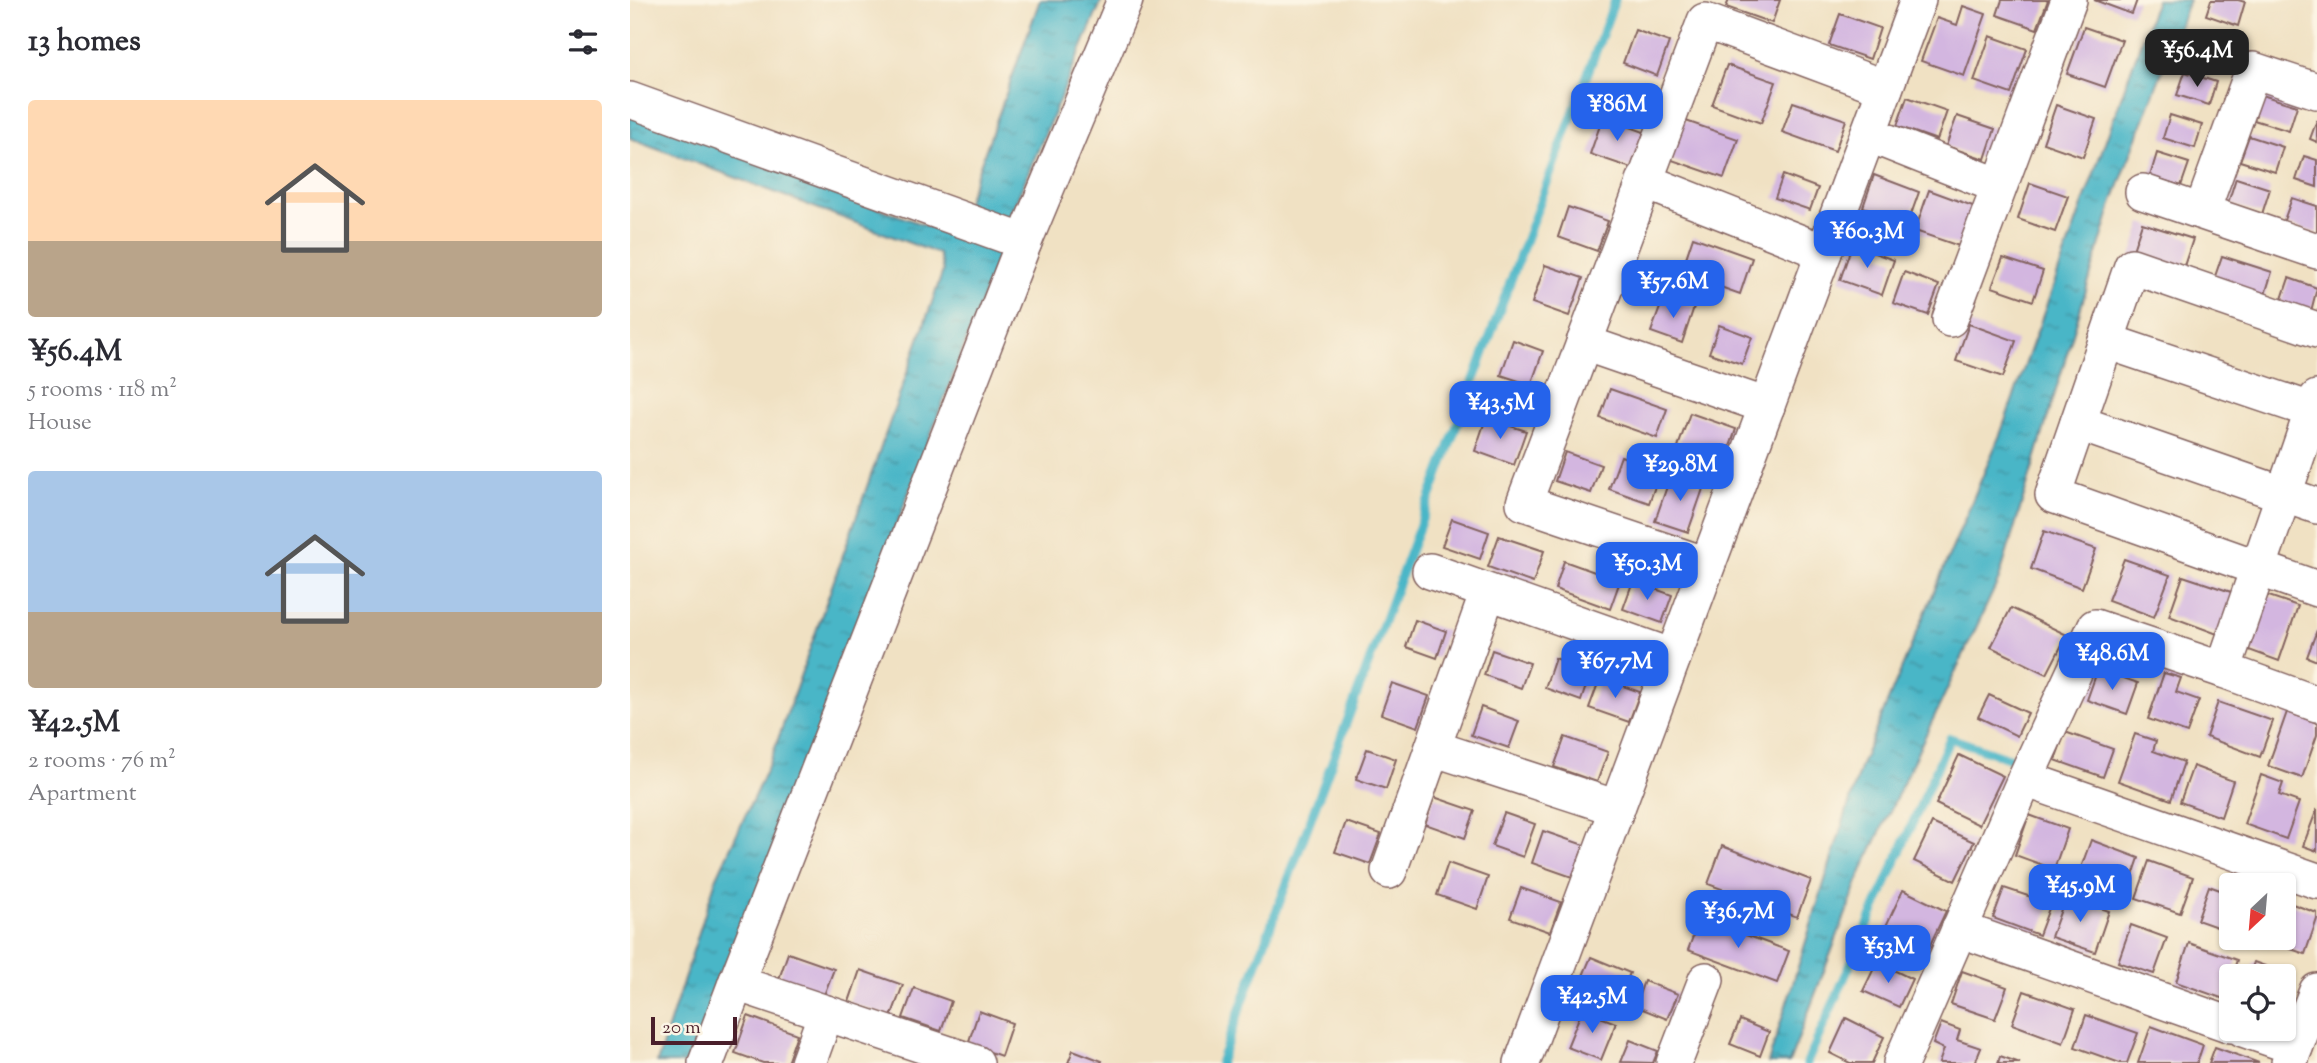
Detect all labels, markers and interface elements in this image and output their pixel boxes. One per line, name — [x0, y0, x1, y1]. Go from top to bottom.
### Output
text: 13 homes — [28, 21, 141, 64]
icon: filters — [564, 23, 602, 61]
pin: ¥56.4M — [2140, 29, 2254, 89]
text: ¥56.4M — [2161, 35, 2233, 68]
pin: ¥86M — [1576, 83, 1658, 143]
text: ¥86M — [1587, 89, 1647, 122]
icon: home — [252, 145, 378, 271]
pin: ¥60.3M — [1810, 210, 1924, 270]
text: ¥60.3M — [1830, 216, 1904, 249]
pin: ¥57.6M — [1616, 260, 1730, 320]
text: ¥57.6M — [1637, 266, 1709, 299]
text: ¥56.4M — [28, 331, 122, 374]
text: 5 rooms · 118 m² — [28, 374, 177, 407]
pin: ¥43.5M — [1443, 382, 1557, 441]
text: ¥43.5M — [1465, 387, 1535, 420]
text: House — [28, 407, 92, 440]
pin: ¥29.8M — [1623, 444, 1737, 503]
text: ¥29.8M — [1643, 449, 1717, 482]
icon: home — [252, 516, 378, 642]
pin: ¥50.3M — [1590, 542, 1704, 602]
text: ¥50.3M — [1612, 548, 1682, 581]
pin: ¥48.6M — [2055, 632, 2169, 692]
text: ¥48.6M — [2075, 638, 2149, 671]
pin: ¥67.7M — [1558, 640, 1672, 700]
text: ¥67.7M — [1577, 646, 1653, 679]
text: ¥42.5M — [28, 702, 120, 745]
text: 2 rooms · 76 m² — [28, 745, 176, 778]
text: Apartment — [28, 778, 137, 811]
pin: ¥45.9M — [2023, 864, 2137, 924]
text: ¥45.9M — [2045, 870, 2115, 903]
north arrow — [2219, 873, 2296, 950]
map controls — [2219, 873, 2296, 1041]
pin: ¥36.7M — [1681, 890, 1795, 950]
text: ¥36.7M — [1701, 896, 1775, 929]
pin: ¥53M — [1847, 926, 1929, 985]
text: ¥53M — [1861, 931, 1915, 964]
button: locate — [2219, 964, 2296, 1041]
pin: ¥42.5M — [1535, 976, 1649, 1035]
text: ¥42.5M — [1557, 981, 1627, 1014]
scale bar — [651, 1014, 737, 1046]
text: 20 m — [662, 1015, 701, 1042]

